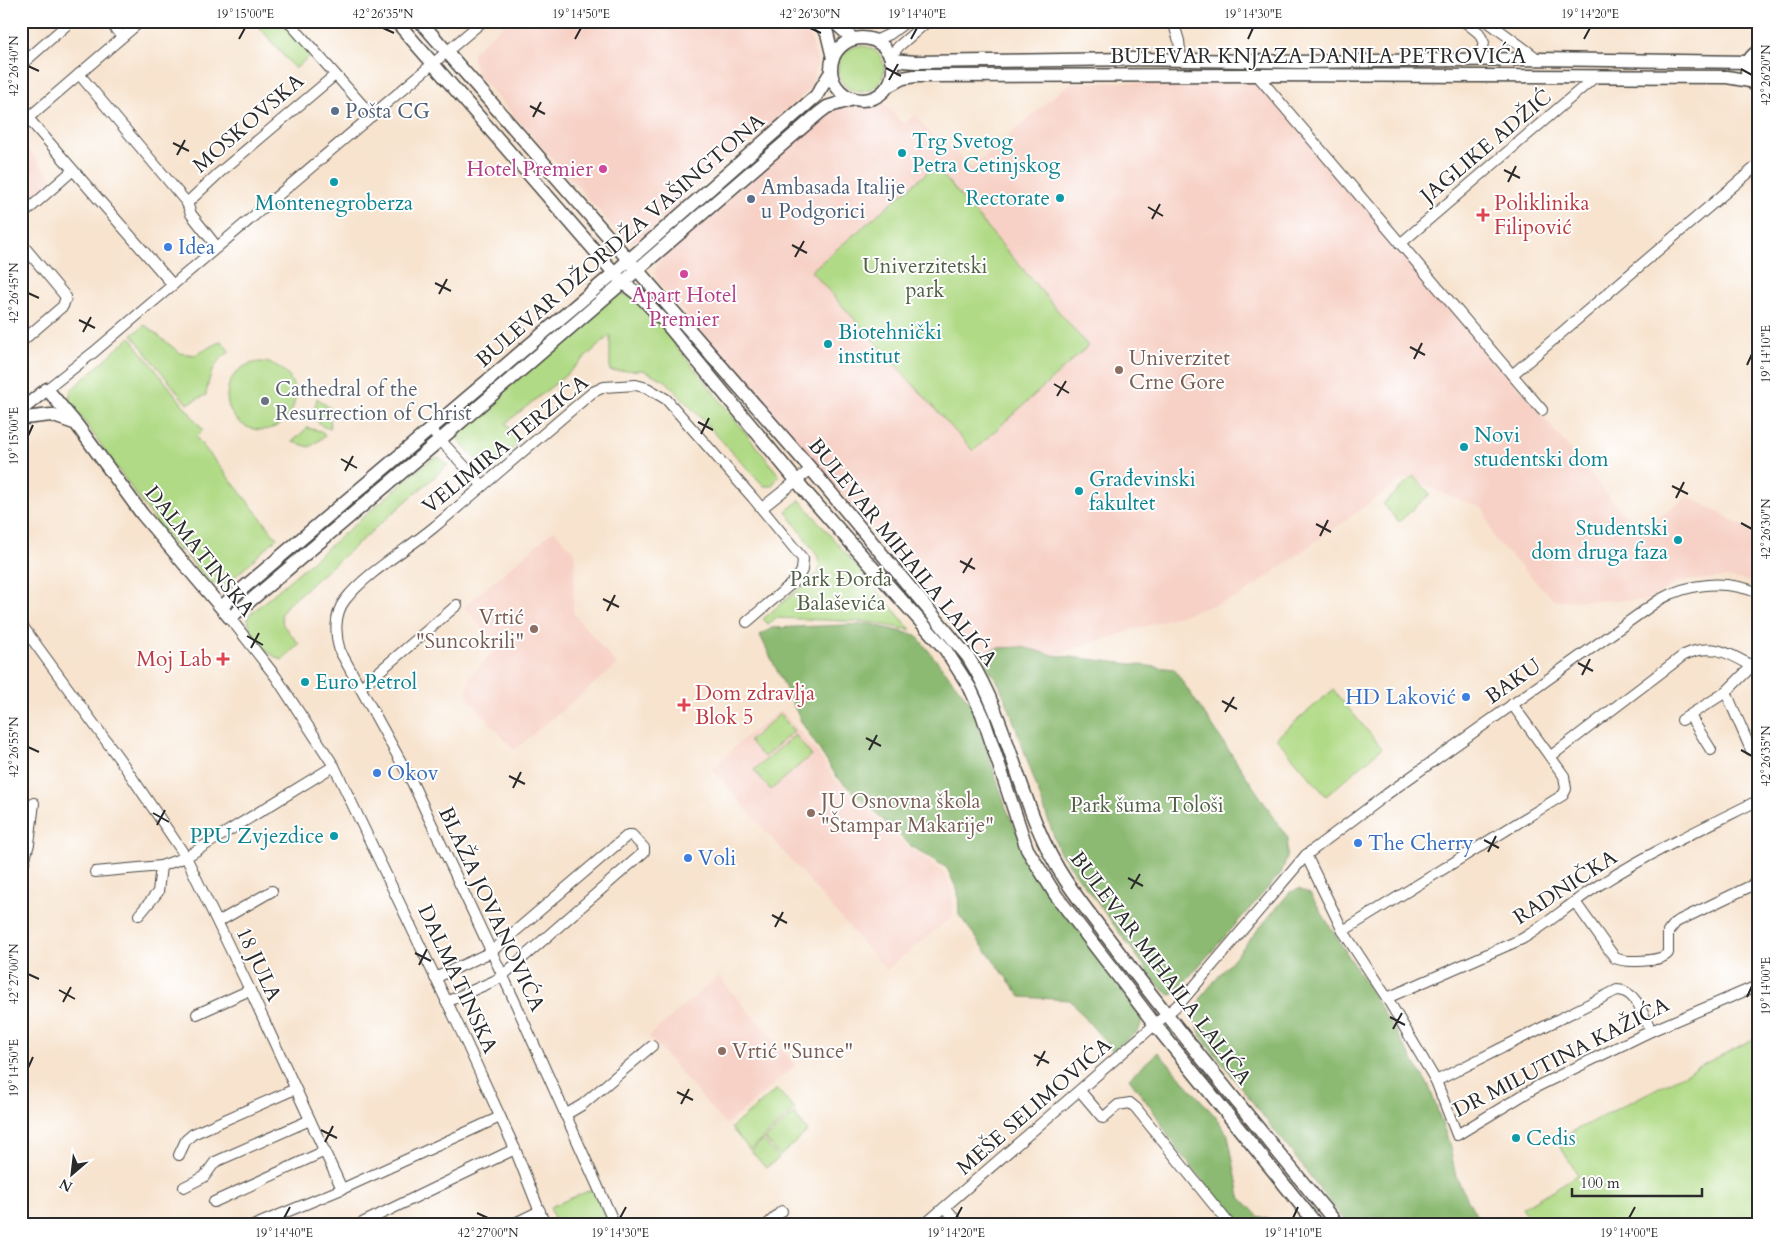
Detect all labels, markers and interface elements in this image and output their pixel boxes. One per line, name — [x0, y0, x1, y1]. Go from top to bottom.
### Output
text: 19°15'00"E — [216, 6, 274, 22]
text: 42°26'35"N — [353, 6, 414, 22]
text: 19°14'50"E — [552, 6, 610, 22]
text: 42°26'30"N — [780, 6, 841, 22]
text: 19°14'40"E — [888, 6, 946, 22]
text: 19°14'30"E — [1224, 6, 1282, 22]
text: 19°14'20"E — [1561, 6, 1619, 22]
text: 42°26'40"N — [6, 35, 22, 96]
street label: BULEVAR KNJAZA DANILA PETROVIĆA — [1110, 41, 1526, 71]
text: 42°26'20"N — [1758, 44, 1774, 105]
street label: MOSKOVSKA — [186, 67, 310, 180]
street label: JAGLIKE ADŽIĆ — [1412, 82, 1558, 212]
place label: Pošta CG — [345, 97, 430, 126]
marker: Pošta CG — [329, 105, 341, 117]
street label: BULEVAR DŽORDŽA VAŠINGTONA — [469, 106, 771, 374]
place label: Trg Svetog Petra Cetinjskog — [912, 127, 1061, 180]
marker: Trg Svetog Petra Cetinjskog — [896, 147, 908, 159]
place label: Hotel Premier — [466, 155, 593, 184]
marker: Hotel Premier — [597, 163, 609, 175]
place label: Ambasada Italije u Podgorici — [761, 173, 906, 226]
marker: Montenegroberza — [328, 176, 340, 188]
place label: Rectorate — [965, 184, 1050, 213]
place label: Montenegroberza — [255, 189, 413, 218]
place label: Poliklinika Filipović — [1494, 189, 1590, 242]
marker: Rectorate — [1054, 192, 1066, 204]
marker: Ambasada Italije u Podgorici — [745, 193, 757, 205]
marker: Poliklinika Filipović — [1476, 208, 1490, 222]
place label: Idea — [178, 233, 215, 262]
marker: Idea — [162, 241, 174, 253]
park label: Univerzitetski park — [862, 252, 988, 305]
text: 42°26'45"N — [6, 262, 22, 323]
marker: Apart Hotel Premier — [678, 268, 690, 280]
place label: Apart Hotel Premier — [631, 281, 737, 334]
place label: Biotehnički institut — [838, 318, 942, 371]
text: 19°14'10"E — [1758, 325, 1774, 383]
marker: Biotehnički institut — [822, 338, 834, 350]
place label: Univerzitet Crne Gore — [1129, 344, 1230, 397]
marker: Univerzitet Crne Gore — [1113, 364, 1125, 376]
street label: VELIMIRA TERZIĆA — [415, 367, 595, 521]
place label: Cathedral of the Resurrection of Christ — [275, 375, 472, 428]
marker: Cathedral of the Resurrection of Christ — [259, 395, 271, 407]
text: 19°15'00"E — [6, 407, 22, 465]
place label: Novi studentski dom — [1474, 421, 1609, 474]
street label: BULEVAR MIHAILA LALIĆA — [801, 431, 1005, 673]
marker: Novi studentski dom — [1458, 441, 1470, 453]
place label: Građevinski fakultet — [1089, 465, 1196, 518]
street label: DALMATINSKA — [138, 480, 262, 623]
marker: Građevinski fakultet — [1073, 485, 1085, 497]
text: 42°26'30"N — [1758, 498, 1774, 559]
place label: Studentski dom druga faza — [1531, 514, 1668, 567]
marker: Studentski dom druga faza — [1672, 534, 1684, 546]
park label: Park Đorđa Balaševića — [790, 565, 892, 618]
place label: Vrtić "Suncokrili" — [416, 603, 524, 656]
marker: Vrtić "Suncokrili" — [528, 623, 540, 635]
place label: Moj Lab — [136, 645, 212, 674]
marker: Moj Lab — [216, 652, 230, 666]
street label: BAKU — [1480, 652, 1547, 711]
place label: Euro Petrol — [315, 668, 417, 697]
marker: Euro Petrol — [299, 676, 311, 688]
place label: Dom zdravlja Blok 5 — [695, 679, 815, 732]
place label: HD Laković — [1345, 683, 1456, 712]
marker: HD Laković — [1460, 691, 1472, 703]
marker: Dom zdravlja Blok 5 — [677, 698, 691, 712]
text: 42°26'55"N — [6, 716, 22, 777]
text: 42°26'35"N — [1758, 725, 1774, 786]
place label: Okov — [387, 759, 439, 788]
marker: Okov — [371, 767, 383, 779]
place label: JU Osnovna škola "Štampar Makarije" — [818, 787, 994, 840]
park label: Park šuma Tološi — [1070, 791, 1224, 820]
street label: BLAŽA JOVANOVIĆA — [431, 802, 553, 1016]
marker: JU Osnovna škola "Štampar Makarije" — [805, 807, 817, 819]
place label: PPU Zvjezdice — [190, 822, 324, 851]
place label: The Cherry — [1368, 829, 1474, 858]
marker: PPU Zvjezdice — [328, 830, 340, 842]
marker: The Cherry — [1352, 837, 1364, 849]
street label: RADNIČKA — [1507, 842, 1623, 932]
place label: Voli — [698, 844, 736, 873]
street label: BULEVAR MIHAILA LALIĆA — [1063, 845, 1259, 1091]
marker: Voli — [682, 852, 694, 864]
street label: DALMATINSKA — [410, 900, 505, 1058]
street label: 18 JULA — [229, 922, 288, 1006]
text: 42°27'00"N — [6, 943, 22, 1004]
text: 19°14'00"E — [1758, 957, 1774, 1015]
street label: DR MILUTINA KAŽIĆA — [1448, 989, 1674, 1125]
street label: MEŠE SELIMOVIĆA — [950, 1030, 1118, 1182]
place label: Vrtić "Sunce" — [732, 1037, 853, 1066]
text: 19°14'50"E — [6, 1039, 22, 1097]
marker: Vrtić "Sunce" — [716, 1045, 728, 1057]
place label: Cedis — [1526, 1124, 1576, 1153]
marker: Cedis — [1510, 1132, 1522, 1144]
north arrow — [48, 1148, 98, 1198]
scale bar — [1572, 1166, 1702, 1198]
text: 100 m — [1580, 1173, 1620, 1193]
text: N — [56, 1174, 76, 1196]
text: 19°14'40"E — [255, 1225, 313, 1241]
text: 42°27'00"N — [458, 1225, 519, 1241]
text: 19°14'30"E — [591, 1225, 649, 1241]
text: 19°14'20"E — [927, 1225, 985, 1241]
text: 19°14'10"E — [1264, 1225, 1322, 1241]
text: 19°14'00"E — [1600, 1225, 1658, 1241]

